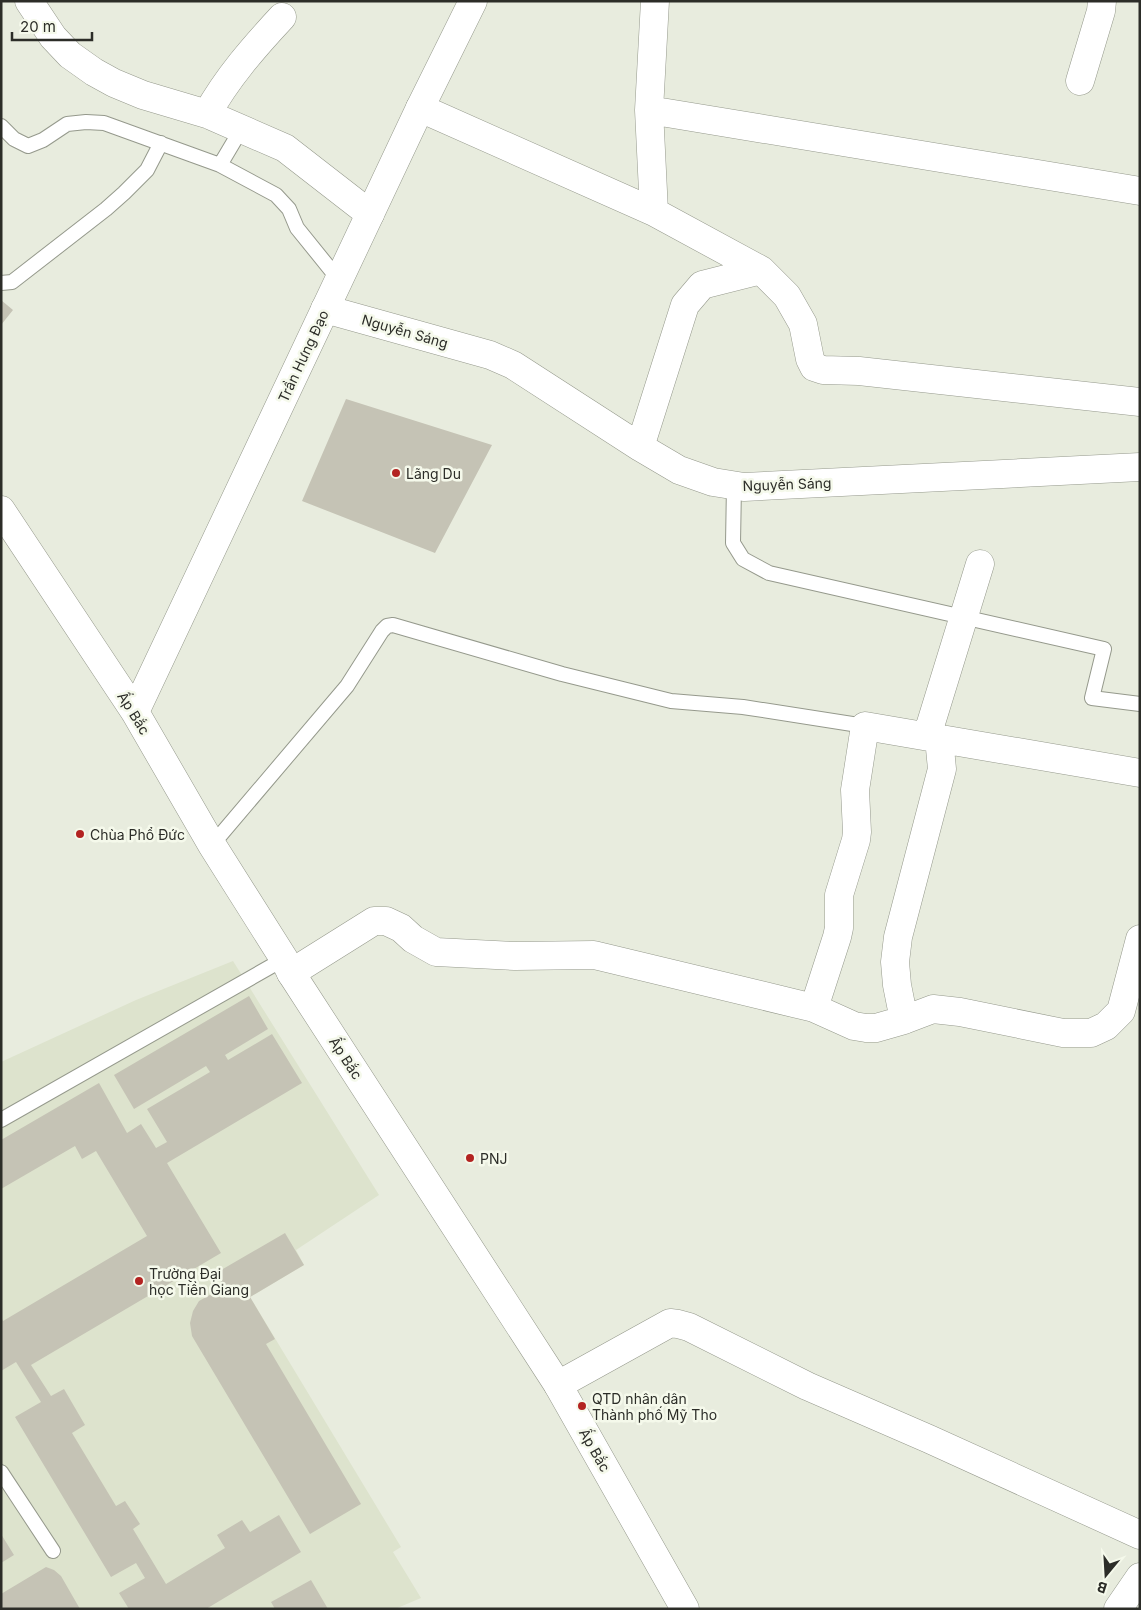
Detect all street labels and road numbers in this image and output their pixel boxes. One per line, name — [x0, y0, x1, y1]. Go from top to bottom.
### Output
street label: Trần Hưng Đạo — [274, 307, 332, 405]
street label: Nguyễn Sáng — [360, 311, 450, 351]
street label: Nguyễn Sáng — [742, 474, 832, 494]
street label: Ấp Bắc — [114, 687, 156, 738]
street label: Ấp Bắc — [326, 1032, 368, 1082]
street label: Ấp Bắc — [576, 1424, 617, 1475]

